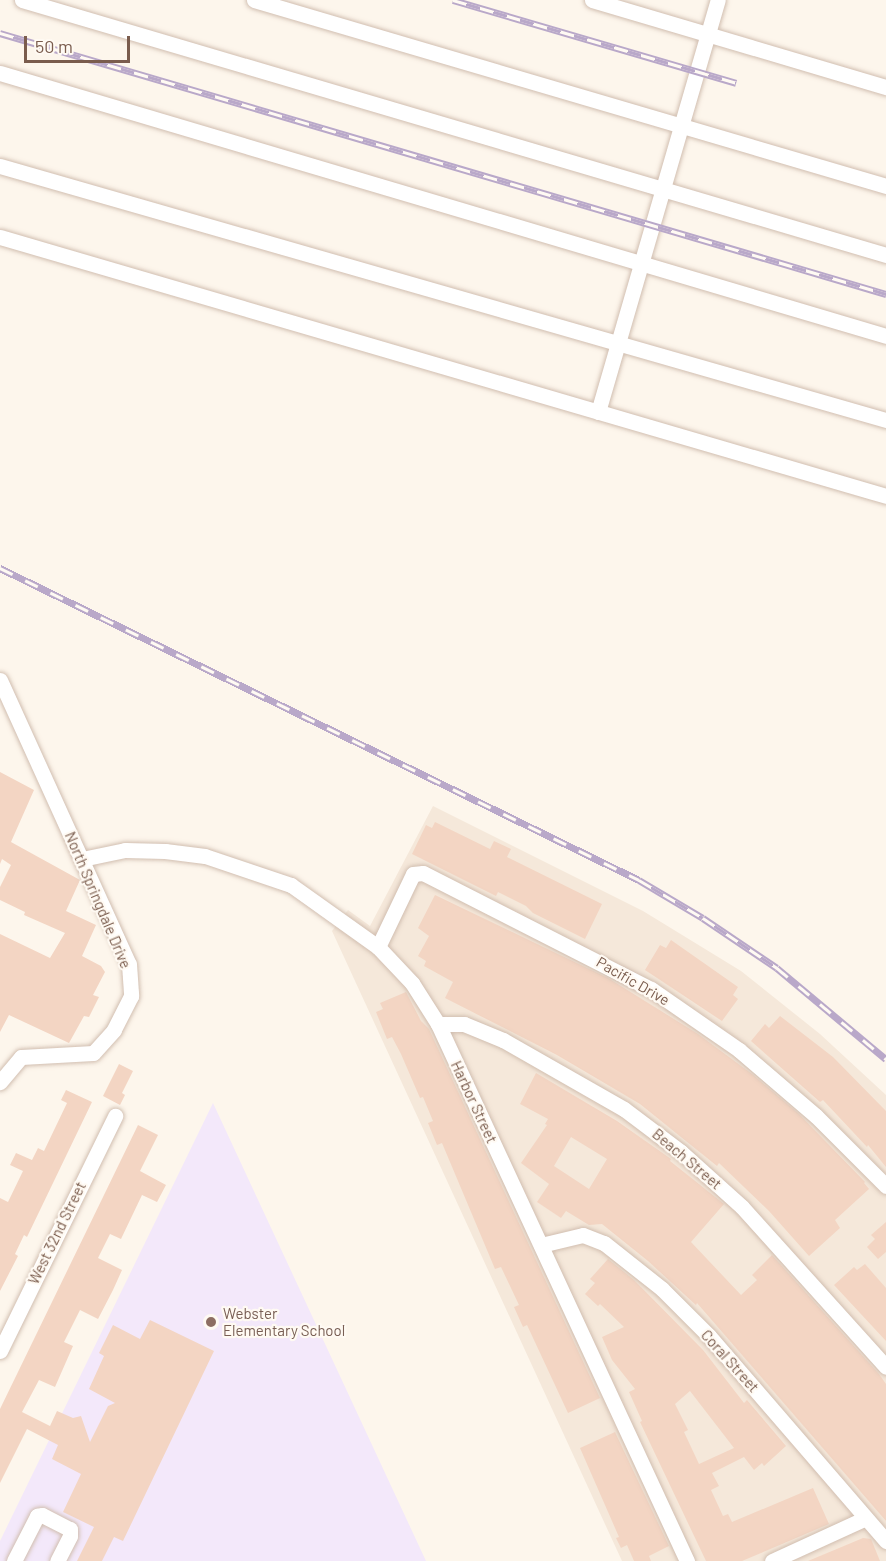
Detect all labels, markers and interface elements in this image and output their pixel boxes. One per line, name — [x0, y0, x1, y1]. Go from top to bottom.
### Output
scale bar — [27, 24, 134, 62]
text: 50 m — [35, 35, 73, 57]
street label: North Springdale Drive — [61, 829, 135, 971]
street label: Pacific Drive — [593, 953, 673, 1009]
street label: Harbor Street — [447, 1058, 501, 1146]
street label: Beach Street — [649, 1125, 725, 1193]
street label: West 32nd Street — [24, 1179, 90, 1287]
place label: Webster Elementary School — [223, 1304, 345, 1339]
marker: Webster Elementary School — [204, 1315, 218, 1329]
street label: Coral Street — [697, 1326, 763, 1396]

